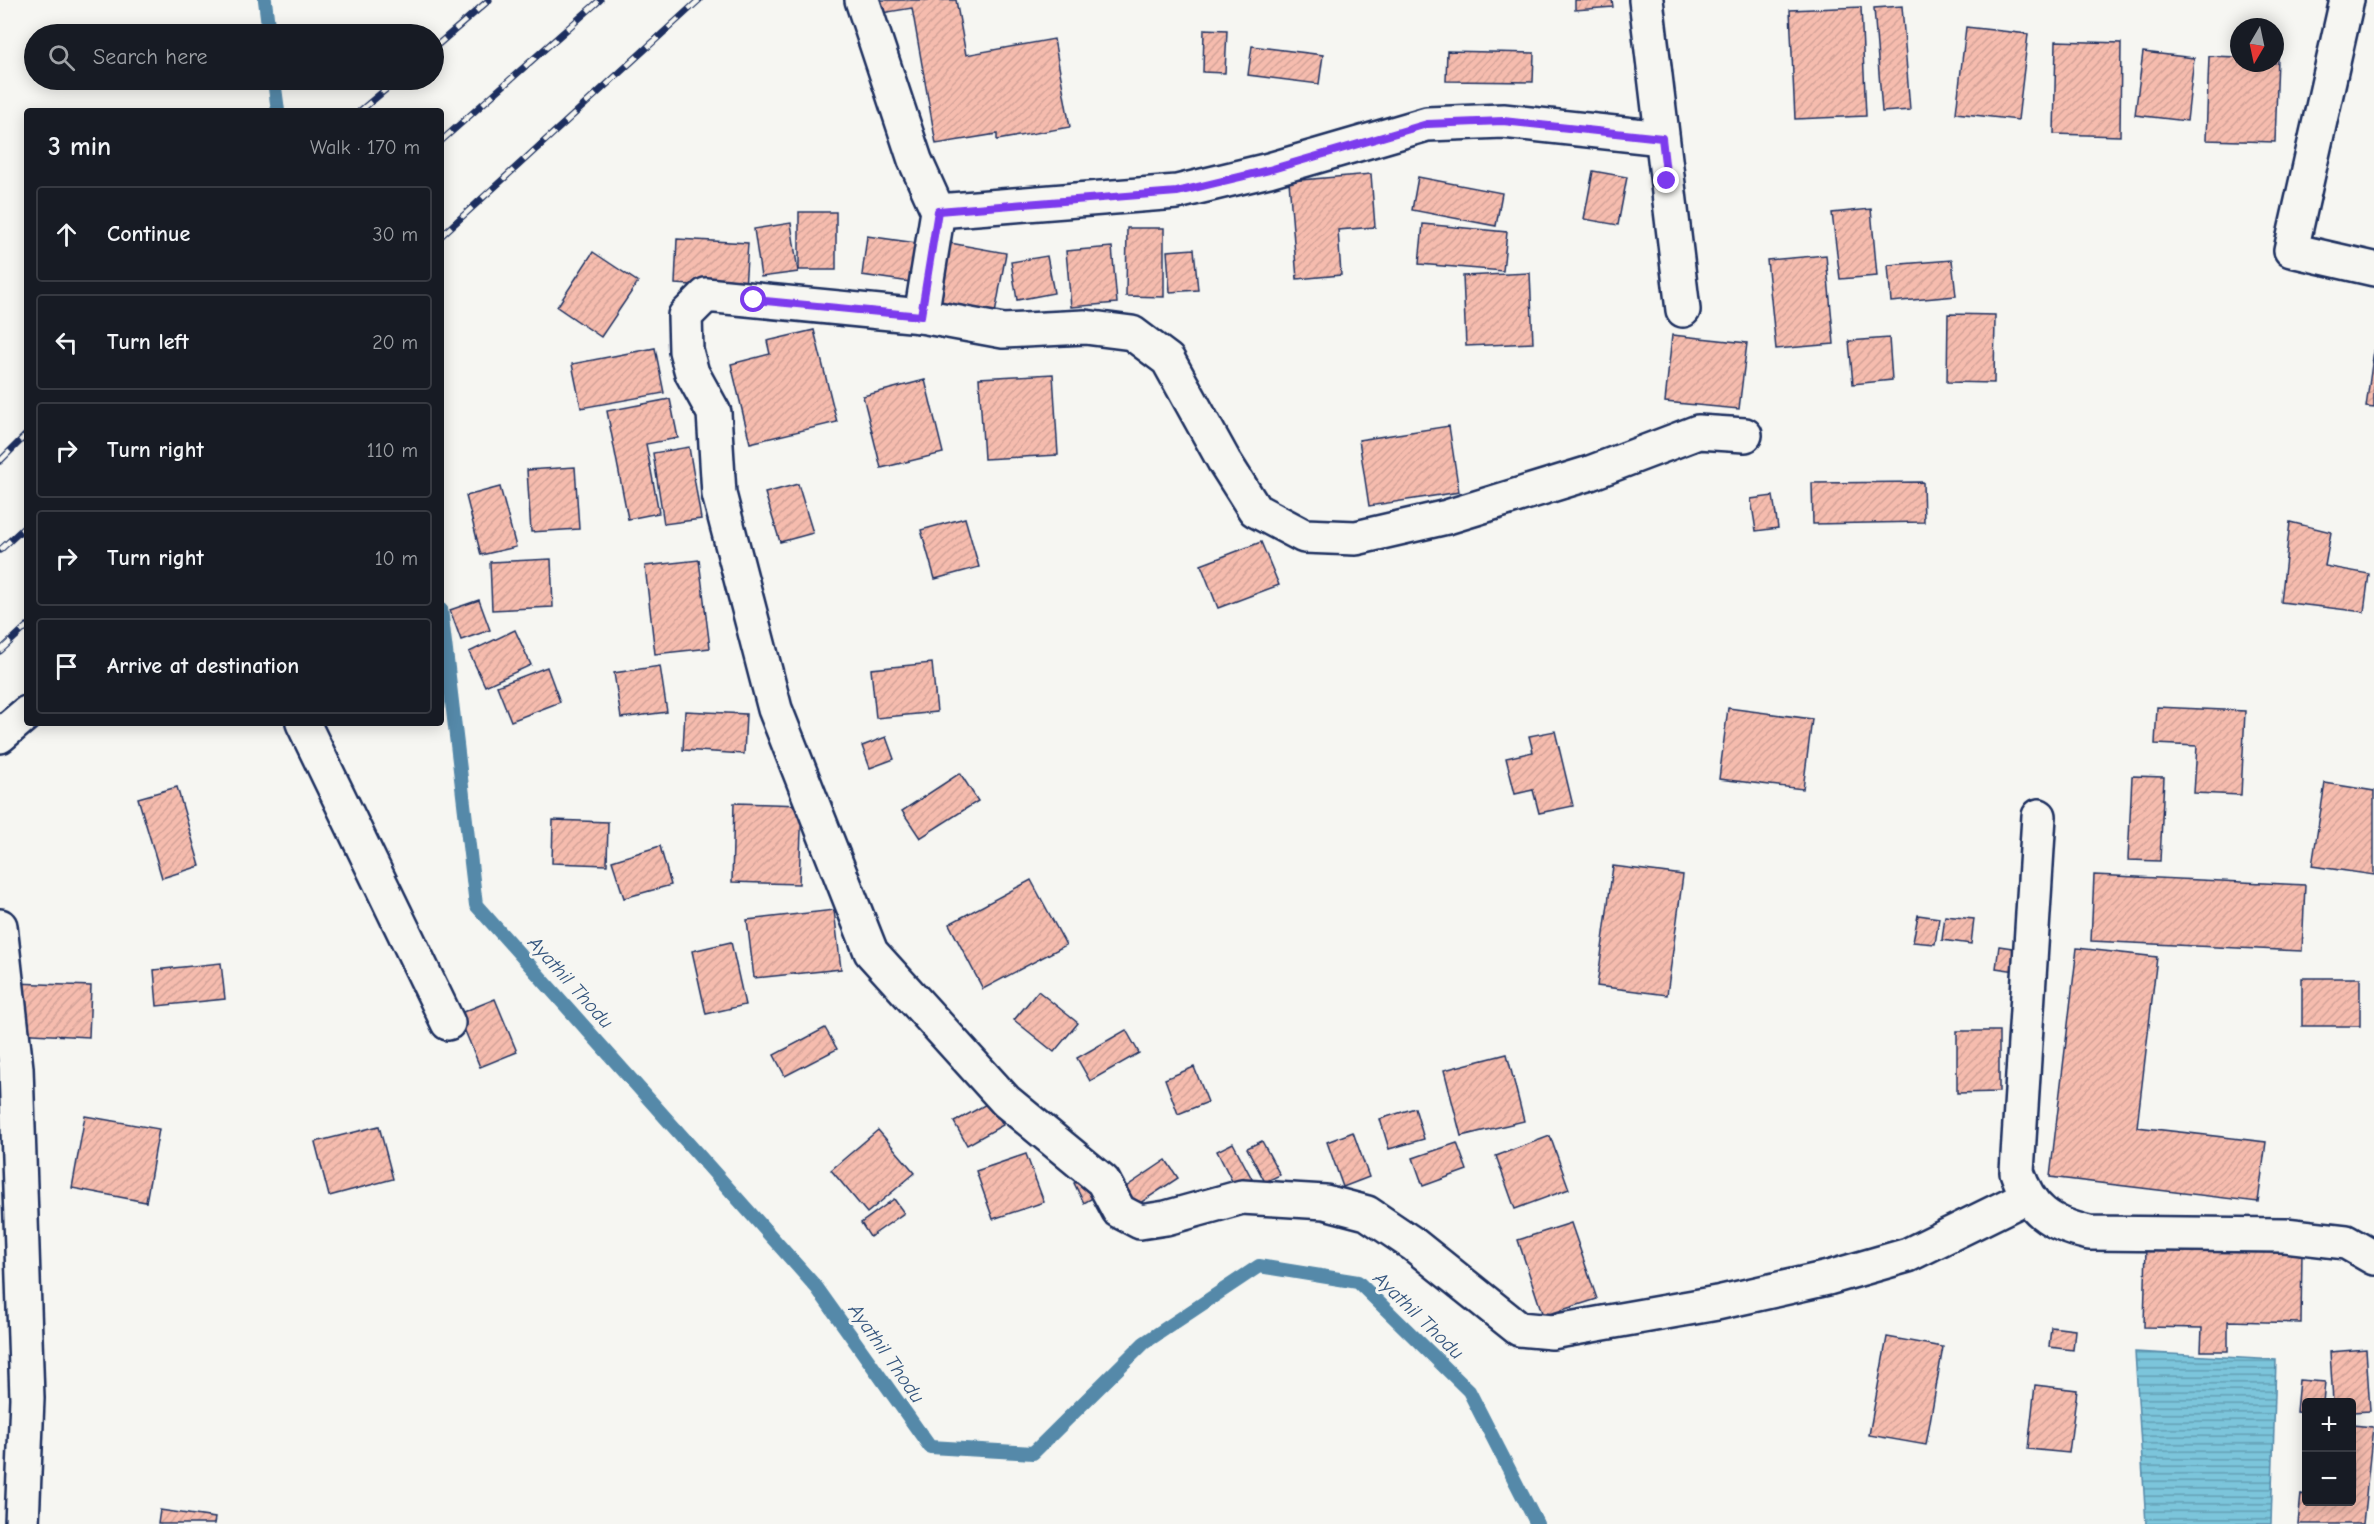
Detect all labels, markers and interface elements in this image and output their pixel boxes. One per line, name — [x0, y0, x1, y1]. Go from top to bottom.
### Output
north arrow — [2230, 18, 2284, 72]
search box — [24, 24, 444, 90]
icon: search — [45, 41, 78, 74]
text: Search here — [93, 44, 208, 70]
text: 3 min — [48, 132, 111, 162]
text: Walk · 170 m — [310, 136, 420, 159]
route end — [1653, 167, 1679, 193]
icon: ahead — [50, 218, 83, 251]
text: Continue — [107, 221, 190, 247]
text: 30 m — [372, 223, 418, 246]
route start — [740, 286, 766, 312]
icon: left — [50, 326, 83, 359]
text: Turn left — [107, 329, 189, 355]
text: 20 m — [372, 331, 418, 354]
icon: right — [50, 434, 83, 467]
text: Turn right — [107, 437, 204, 463]
text: 110 m — [367, 439, 418, 462]
icon: right — [50, 542, 83, 575]
text: Turn right — [107, 545, 204, 571]
text: 10 m — [375, 547, 418, 570]
icon: arrive — [50, 650, 83, 683]
text: Arrive at destination — [107, 653, 299, 679]
water label: Ayathil Thodu — [522, 931, 618, 1033]
water label: Ayathil Thodu — [1368, 1266, 1468, 1364]
water label: Ayathil Thodu — [843, 1298, 929, 1408]
map controls — [2302, 1398, 2356, 1506]
button: + — [2302, 1398, 2356, 1452]
button: − — [2302, 1452, 2356, 1506]

